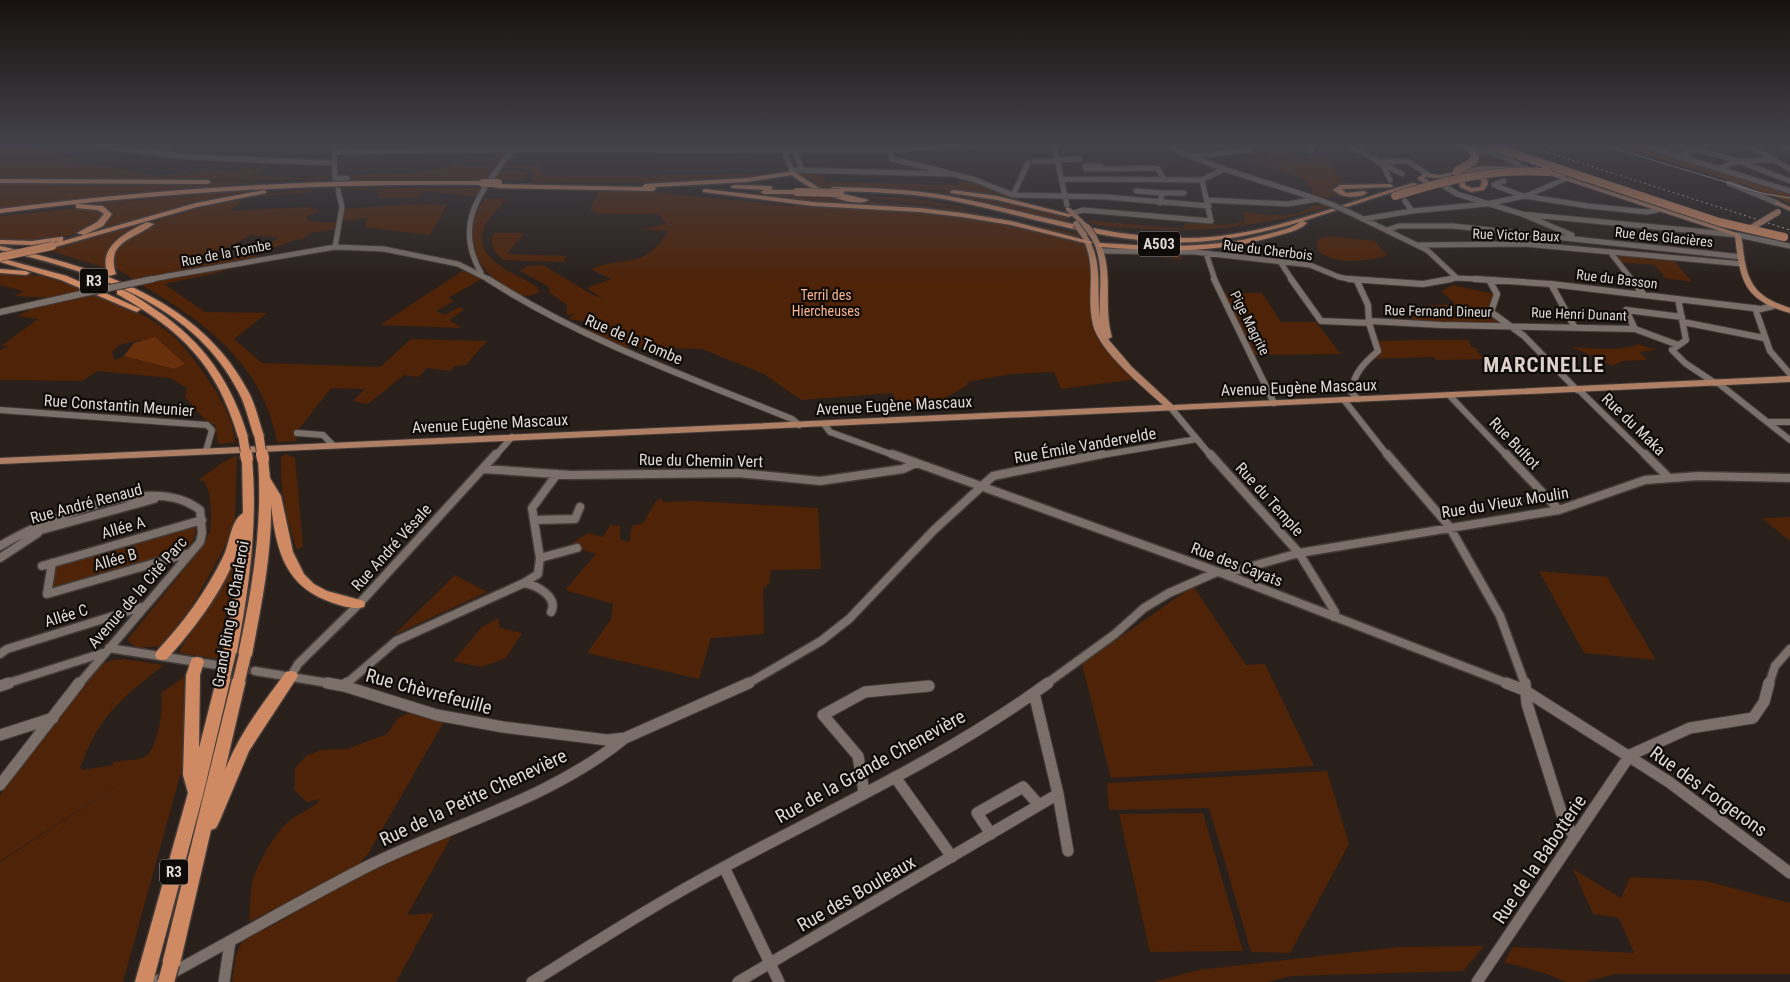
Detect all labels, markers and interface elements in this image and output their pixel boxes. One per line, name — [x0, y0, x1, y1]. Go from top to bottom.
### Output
street label: Rue des Glacières — [1614, 224, 1714, 250]
street label: Rue Victor Baux — [1472, 225, 1560, 245]
road number: A503 — [1138, 232, 1180, 256]
street label: Rue de la Tombe — [180, 236, 273, 270]
street label: Rue du Cherbois — [1222, 237, 1314, 263]
street label: Rue du Basson — [1575, 266, 1659, 292]
road number: R3 — [80, 268, 108, 294]
park label: Terril des Hiercheuses — [792, 287, 860, 319]
street label: Pige Magrite — [1227, 288, 1273, 358]
street label: Rue Fernand Dineur — [1384, 302, 1492, 320]
street label: Rue Henri Dunant — [1531, 304, 1627, 324]
street label: Rue de la Tombe — [582, 310, 685, 369]
district label: MARCINELLE — [1483, 353, 1605, 377]
street label: Avenue Eugène Mascaux — [1220, 375, 1378, 400]
street label: Rue du Maka — [1598, 389, 1670, 459]
street label: Rue Constantin Meunier — [43, 391, 195, 420]
street label: Avenue Eugène Mascaux — [815, 392, 973, 419]
street label: Avenue Eugène Mascaux — [411, 410, 569, 437]
street label: Rue Bultot — [1485, 413, 1544, 473]
street label: Rue Émile Vandervelde — [1013, 424, 1158, 467]
street label: Rue du Chemin Vert — [639, 450, 764, 471]
street label: Rue du Temple — [1232, 459, 1308, 540]
street label: Rue André Renaud — [28, 479, 144, 528]
street label: Rue du Vieux Moulin — [1440, 483, 1570, 522]
street label: Rue André Vésale — [347, 500, 435, 595]
street label: Allée A — [99, 512, 147, 543]
street label: Avenue de la Cité Parc — [84, 533, 191, 652]
street label: Rue des Cayats — [1188, 538, 1285, 591]
street label: Grand Ring de Charleroi — [208, 539, 253, 689]
street label: Allée B — [91, 544, 139, 575]
street label: Allée C — [42, 600, 90, 631]
street label: Rue Chèvrefeuille — [363, 664, 495, 719]
street label: Rue de la Grande Chenevière — [771, 705, 969, 828]
street label: Rue des Forgerons — [1646, 741, 1772, 842]
street label: Rue de la Petite Chenevière — [376, 744, 571, 851]
street label: Rue de la Babotterie — [1488, 790, 1591, 928]
street label: Rue des Bouleaux — [793, 850, 920, 937]
road number: R3 — [160, 860, 188, 884]

